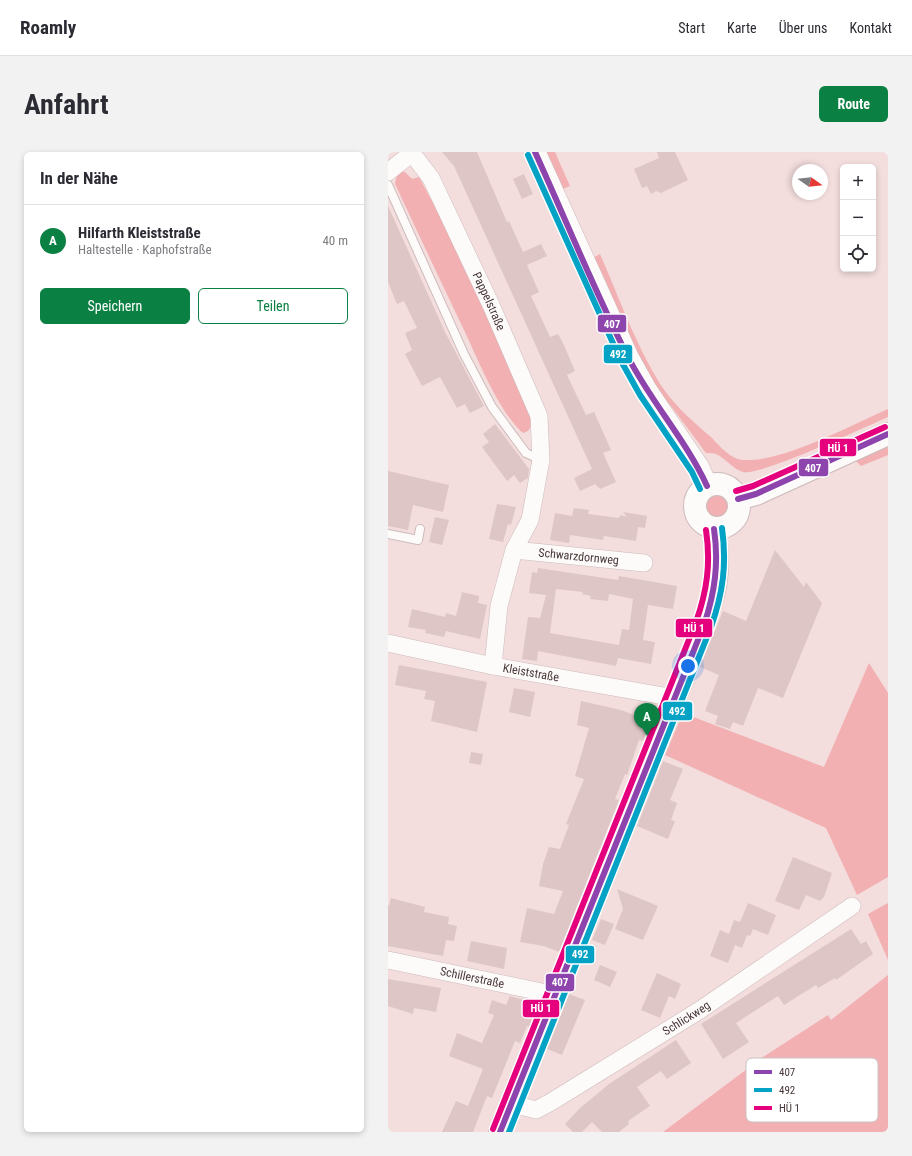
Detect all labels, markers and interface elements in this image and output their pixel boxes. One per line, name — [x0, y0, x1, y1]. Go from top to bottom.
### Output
text: Roamly — [20, 16, 76, 39]
text: Start — [678, 20, 705, 36]
text: Karte — [727, 20, 757, 36]
text: Über uns — [779, 20, 827, 36]
text: Kontakt — [849, 20, 892, 36]
button: Route — [819, 86, 888, 122]
text: Anfahrt — [24, 88, 109, 121]
north arrow — [792, 164, 828, 200]
map controls — [840, 164, 876, 272]
button: + — [840, 164, 876, 200]
text: In der Nähe — [40, 168, 118, 188]
button: − — [840, 200, 876, 236]
text: Hilfarth Kleiststraße — [78, 224, 201, 242]
text: A — [49, 233, 57, 248]
text: 40 m — [322, 233, 348, 248]
button: locate — [840, 236, 876, 272]
text: Haltestelle · Kaphofstraße — [78, 242, 212, 257]
street label: Pappelstraße — [469, 270, 508, 333]
button: Speichern — [40, 288, 190, 324]
button: Teilen — [198, 288, 348, 324]
line badge: 407 — [597, 314, 627, 333]
text: 407 — [604, 318, 621, 331]
line badge: 492 — [603, 344, 633, 364]
text: 492 — [610, 348, 627, 361]
line badge: HÜ 1 — [819, 438, 857, 457]
text: HÜ 1 — [827, 441, 849, 455]
line badge: 407 — [798, 458, 829, 477]
text: 407 — [805, 462, 822, 475]
street label: Schwarzdornweg — [538, 545, 620, 567]
line badge: HÜ 1 — [675, 618, 713, 638]
text: HÜ 1 — [683, 621, 705, 635]
your location — [678, 656, 698, 676]
street label: Kleiststraße — [502, 661, 561, 685]
line badge: 492 — [662, 701, 693, 721]
pin: A — [634, 703, 660, 736]
text: 492 — [669, 705, 686, 718]
line badge: 492 — [565, 945, 595, 964]
text: 492 — [572, 948, 589, 961]
street label: Schillerstraße — [439, 964, 506, 991]
line badge: 407 — [545, 973, 575, 992]
text: 407 — [552, 976, 569, 989]
street label: Schlickweg — [660, 998, 713, 1038]
line badge: HÜ 1 — [522, 999, 560, 1018]
text: HÜ 1 — [530, 1001, 552, 1015]
legend — [746, 1058, 878, 1122]
text: 407 — [779, 1066, 795, 1079]
text: 492 — [779, 1084, 795, 1097]
text: HÜ 1 — [779, 1102, 800, 1115]

